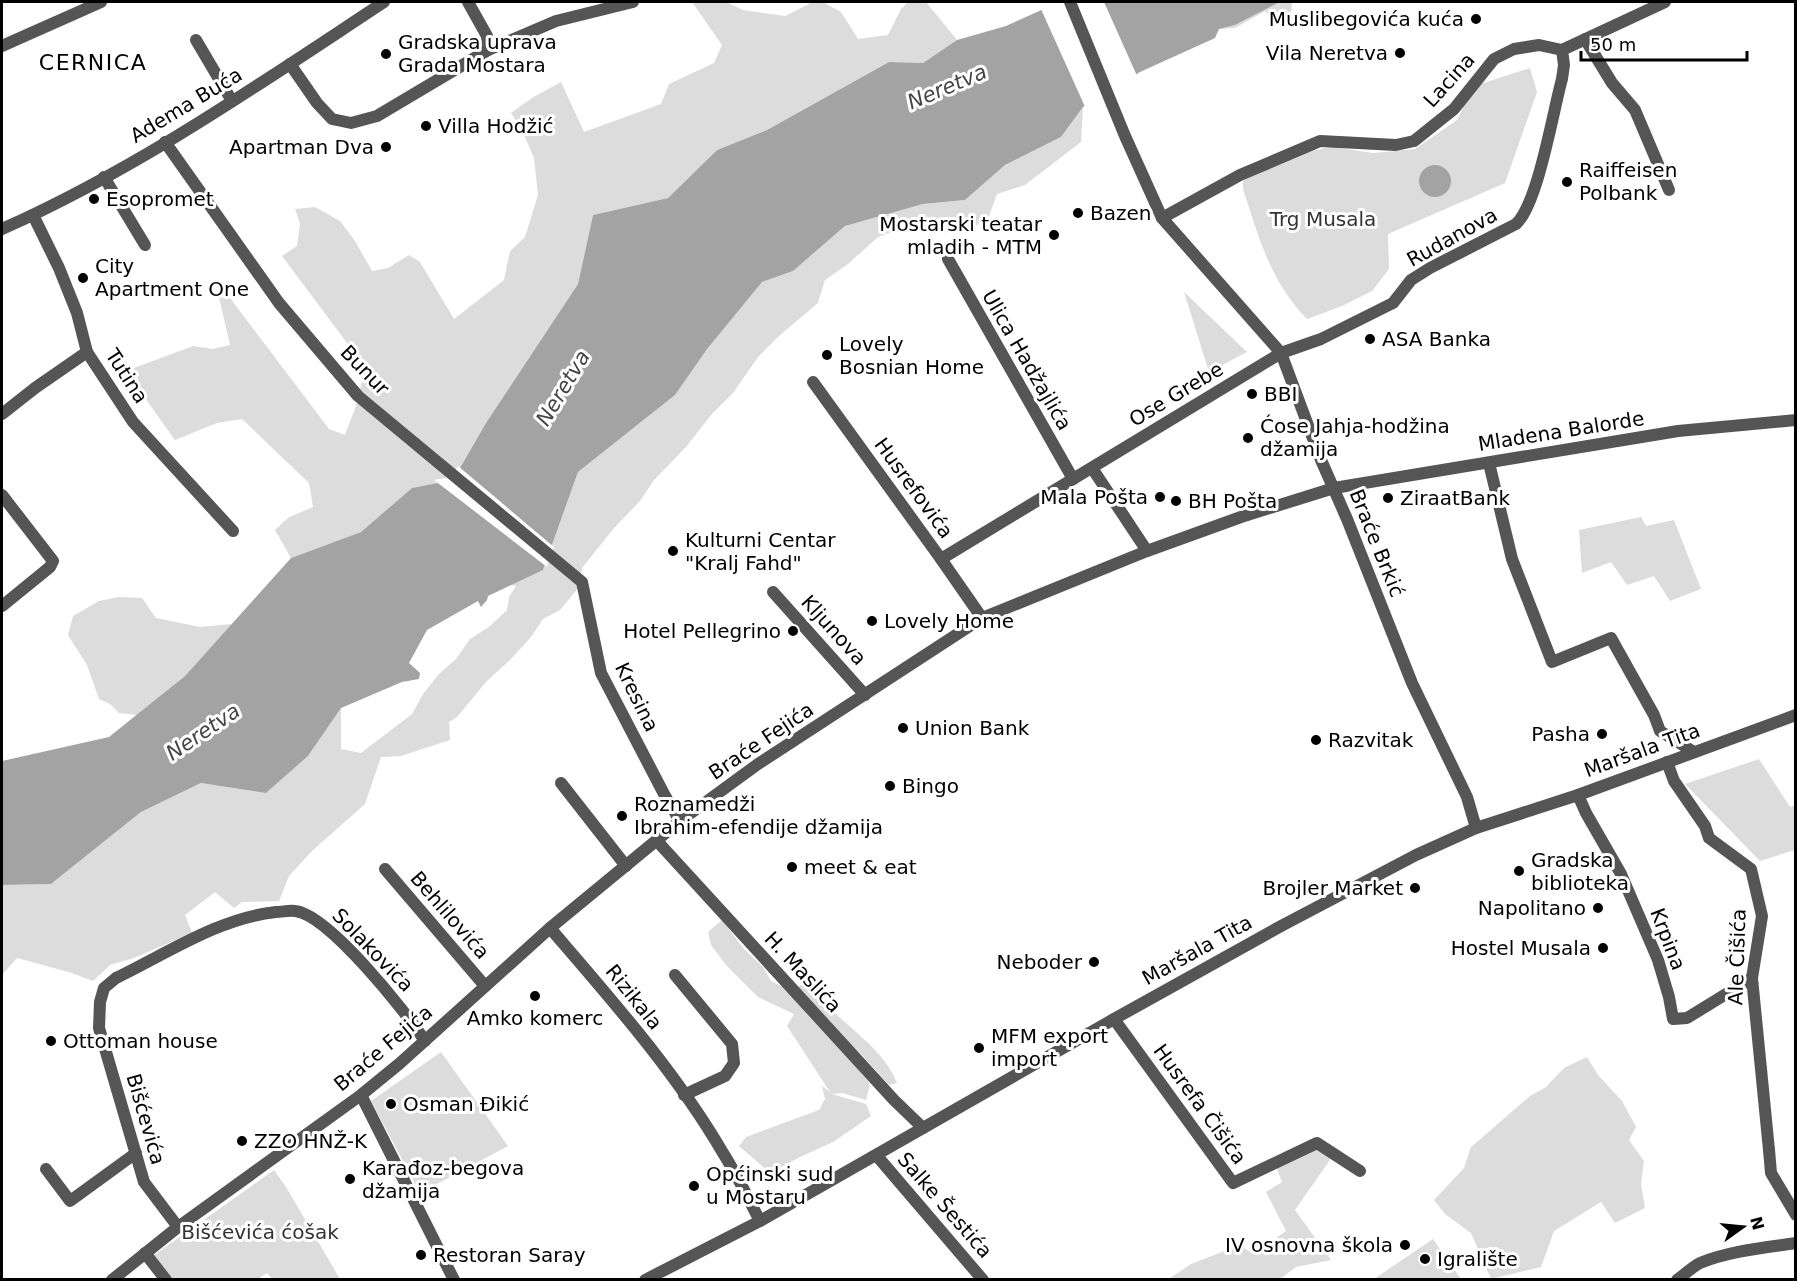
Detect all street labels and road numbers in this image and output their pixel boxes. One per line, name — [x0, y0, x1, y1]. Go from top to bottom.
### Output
street label: Lacina — [1418, 48, 1480, 112]
street label: Adema Buća — [126, 62, 246, 148]
street label: Rudanova — [1403, 202, 1501, 272]
street label: Ulica Hadžajlića — [977, 286, 1077, 434]
street label: Bunur — [336, 340, 395, 400]
street label: Tutina — [100, 343, 153, 408]
street label: Ose Grebe — [1125, 357, 1227, 431]
street label: Mladena Balorde — [1476, 406, 1646, 456]
street label: Husrefovića — [870, 433, 958, 543]
street label: Braće Brkić — [1345, 486, 1409, 600]
street label: Kljunova — [796, 590, 872, 670]
street label: Kresina — [610, 658, 664, 736]
street label: Braće Fejića — [704, 697, 818, 785]
street label: Maršala Tita — [1581, 718, 1703, 782]
street label: Behlilovića — [405, 866, 495, 964]
street label: Solakovića — [327, 903, 419, 997]
street label: Krpina — [1645, 905, 1691, 973]
street label: Ale Čišića — [1723, 908, 1751, 1006]
street label: Maršala Tita — [1138, 910, 1256, 990]
street label: H. Maslića — [760, 927, 846, 1017]
street label: Rizikala — [601, 960, 667, 1034]
street label: Braće Fejića — [329, 1000, 437, 1096]
street label: Husrefa Čišića — [1148, 1039, 1252, 1169]
street label: Bišćevića — [122, 1071, 170, 1167]
street label: Salke Šestića — [893, 1147, 997, 1263]

